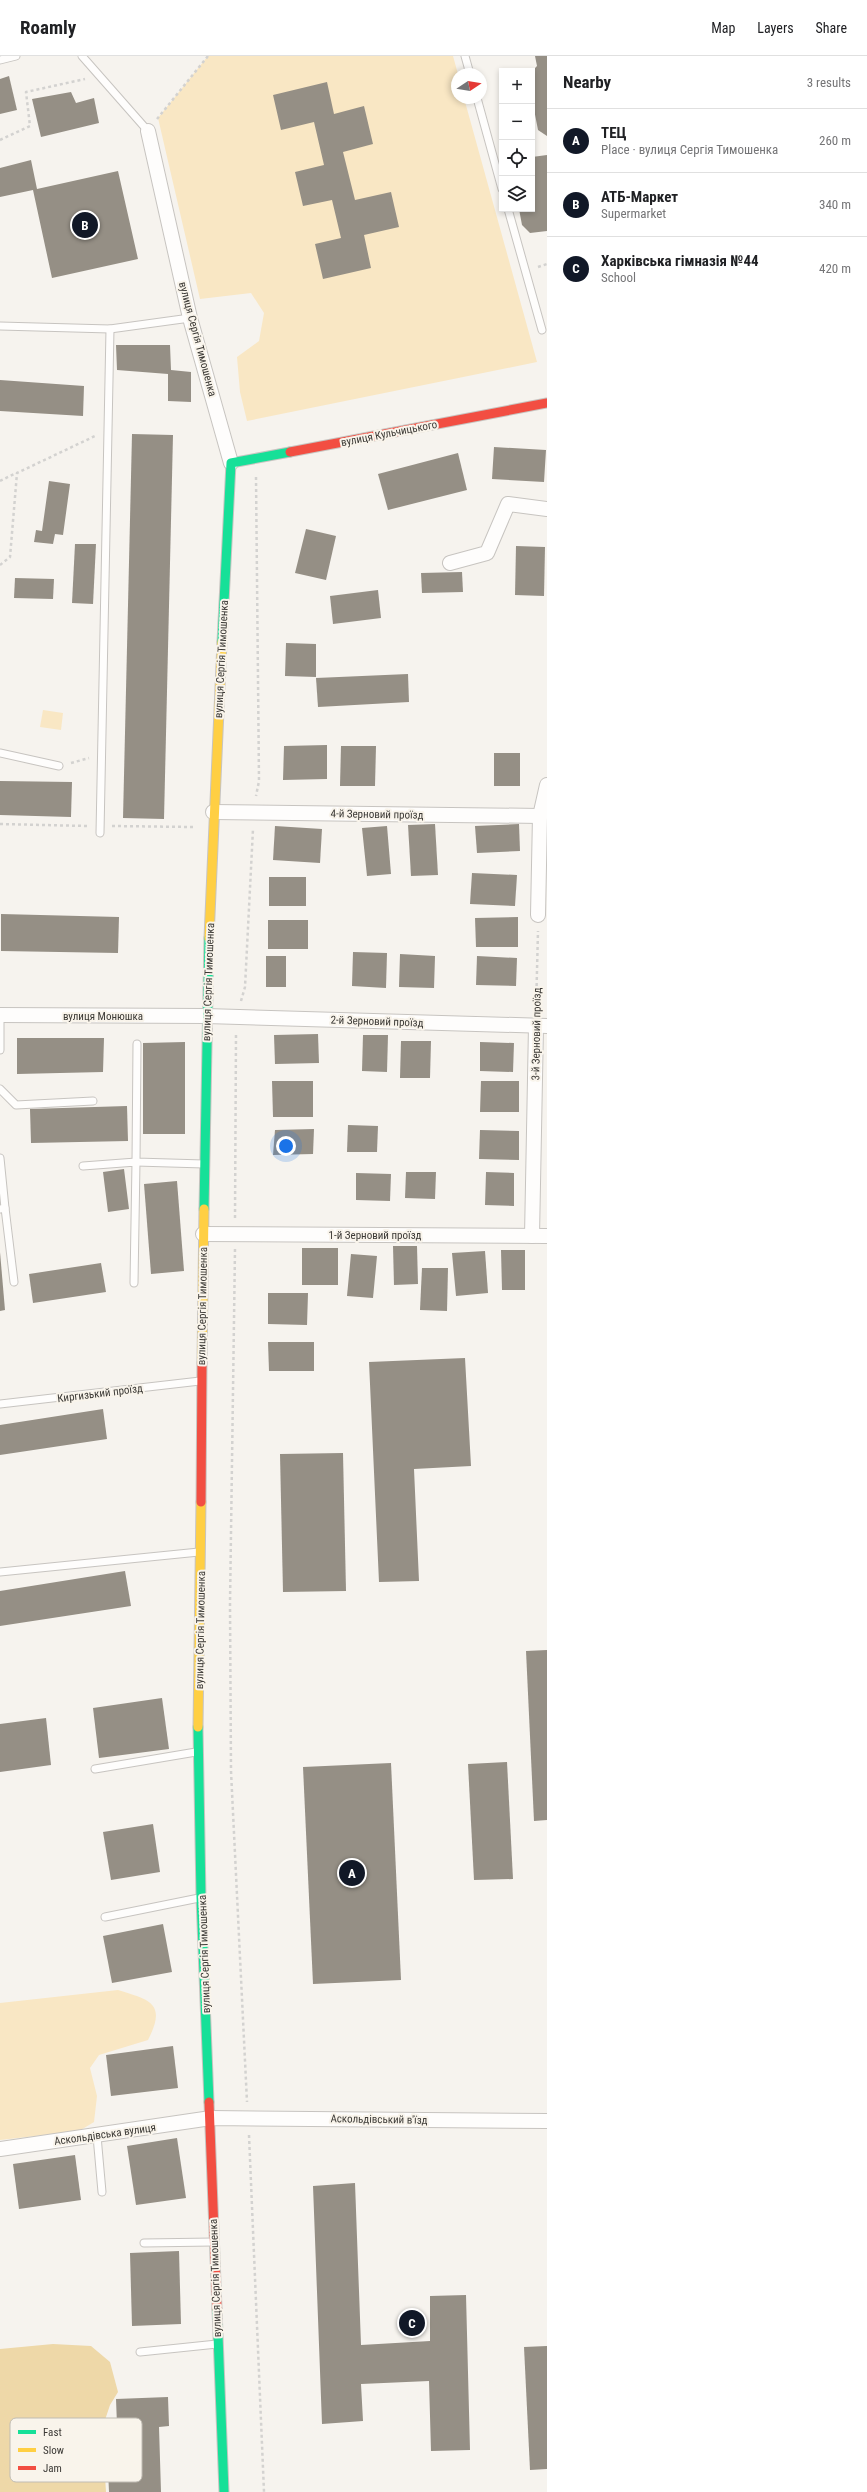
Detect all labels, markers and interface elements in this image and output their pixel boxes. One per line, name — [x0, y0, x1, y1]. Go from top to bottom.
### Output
text: Roamly — [20, 16, 76, 39]
text: Map — [711, 20, 735, 36]
text: Layers — [757, 20, 794, 36]
text: Share — [816, 20, 847, 36]
north arrow — [451, 68, 487, 104]
map controls — [499, 68, 535, 212]
button: + — [499, 68, 535, 104]
text: Nearby — [563, 72, 611, 92]
text: 3 results — [807, 75, 851, 90]
button: − — [499, 104, 535, 140]
text: ТЕЦ — [601, 124, 627, 142]
text: A — [572, 133, 580, 148]
text: 260 m — [819, 133, 851, 148]
button: locate — [499, 140, 535, 176]
text: Place · вулиця Сергія Тимошенка — [601, 142, 778, 157]
button: layers — [499, 176, 535, 212]
text: АТБ-Маркет — [601, 188, 678, 206]
text: B — [572, 197, 580, 212]
text: 340 m — [819, 197, 851, 212]
text: Supermarket — [601, 206, 666, 221]
pin: B — [72, 210, 98, 240]
text: Харківська гімназія №44 — [601, 252, 759, 270]
text: C — [572, 261, 580, 276]
text: 420 m — [819, 261, 851, 276]
text: School — [601, 270, 636, 285]
street label: вулиця Сергія Тимошенка — [176, 280, 219, 398]
street label: вулиця Кульчицького — [340, 418, 439, 449]
street label: вулиця Сергія Тимошенка — [212, 600, 231, 718]
street label: 4-й Зерновий проїзд — [330, 807, 424, 822]
street label: вулиця Сергія Тимошенка — [200, 923, 217, 1041]
street label: 3-й Зерновий проїзд — [529, 987, 544, 1081]
street label: вулиця Монюшка — [63, 1010, 143, 1023]
street label: 2-й Зерновий проїзд — [330, 1013, 424, 1030]
your location — [276, 1136, 296, 1156]
street label: 1-й Зерновий проїзд — [329, 1229, 422, 1242]
street label: вулиця Сергія Тимошенка — [195, 1247, 210, 1365]
street label: Киргизький проїзд — [57, 1382, 144, 1405]
street label: вулиця Сергія Тимошенка — [193, 1571, 208, 1689]
pin: A — [339, 1858, 365, 1888]
street label: вулиця Сергія Тимошенка — [196, 1895, 213, 2013]
street label: Аскольдівський в'їзд — [330, 2112, 428, 2127]
street label: Аскольдівська вулиця — [53, 2121, 157, 2148]
street label: вулиця Сергія Тимошенка — [207, 2219, 224, 2337]
pin: C — [399, 2308, 425, 2338]
legend — [10, 2418, 142, 2482]
text: Fast — [43, 2426, 62, 2439]
text: Slow — [43, 2444, 64, 2457]
text: Jam — [43, 2462, 62, 2475]

